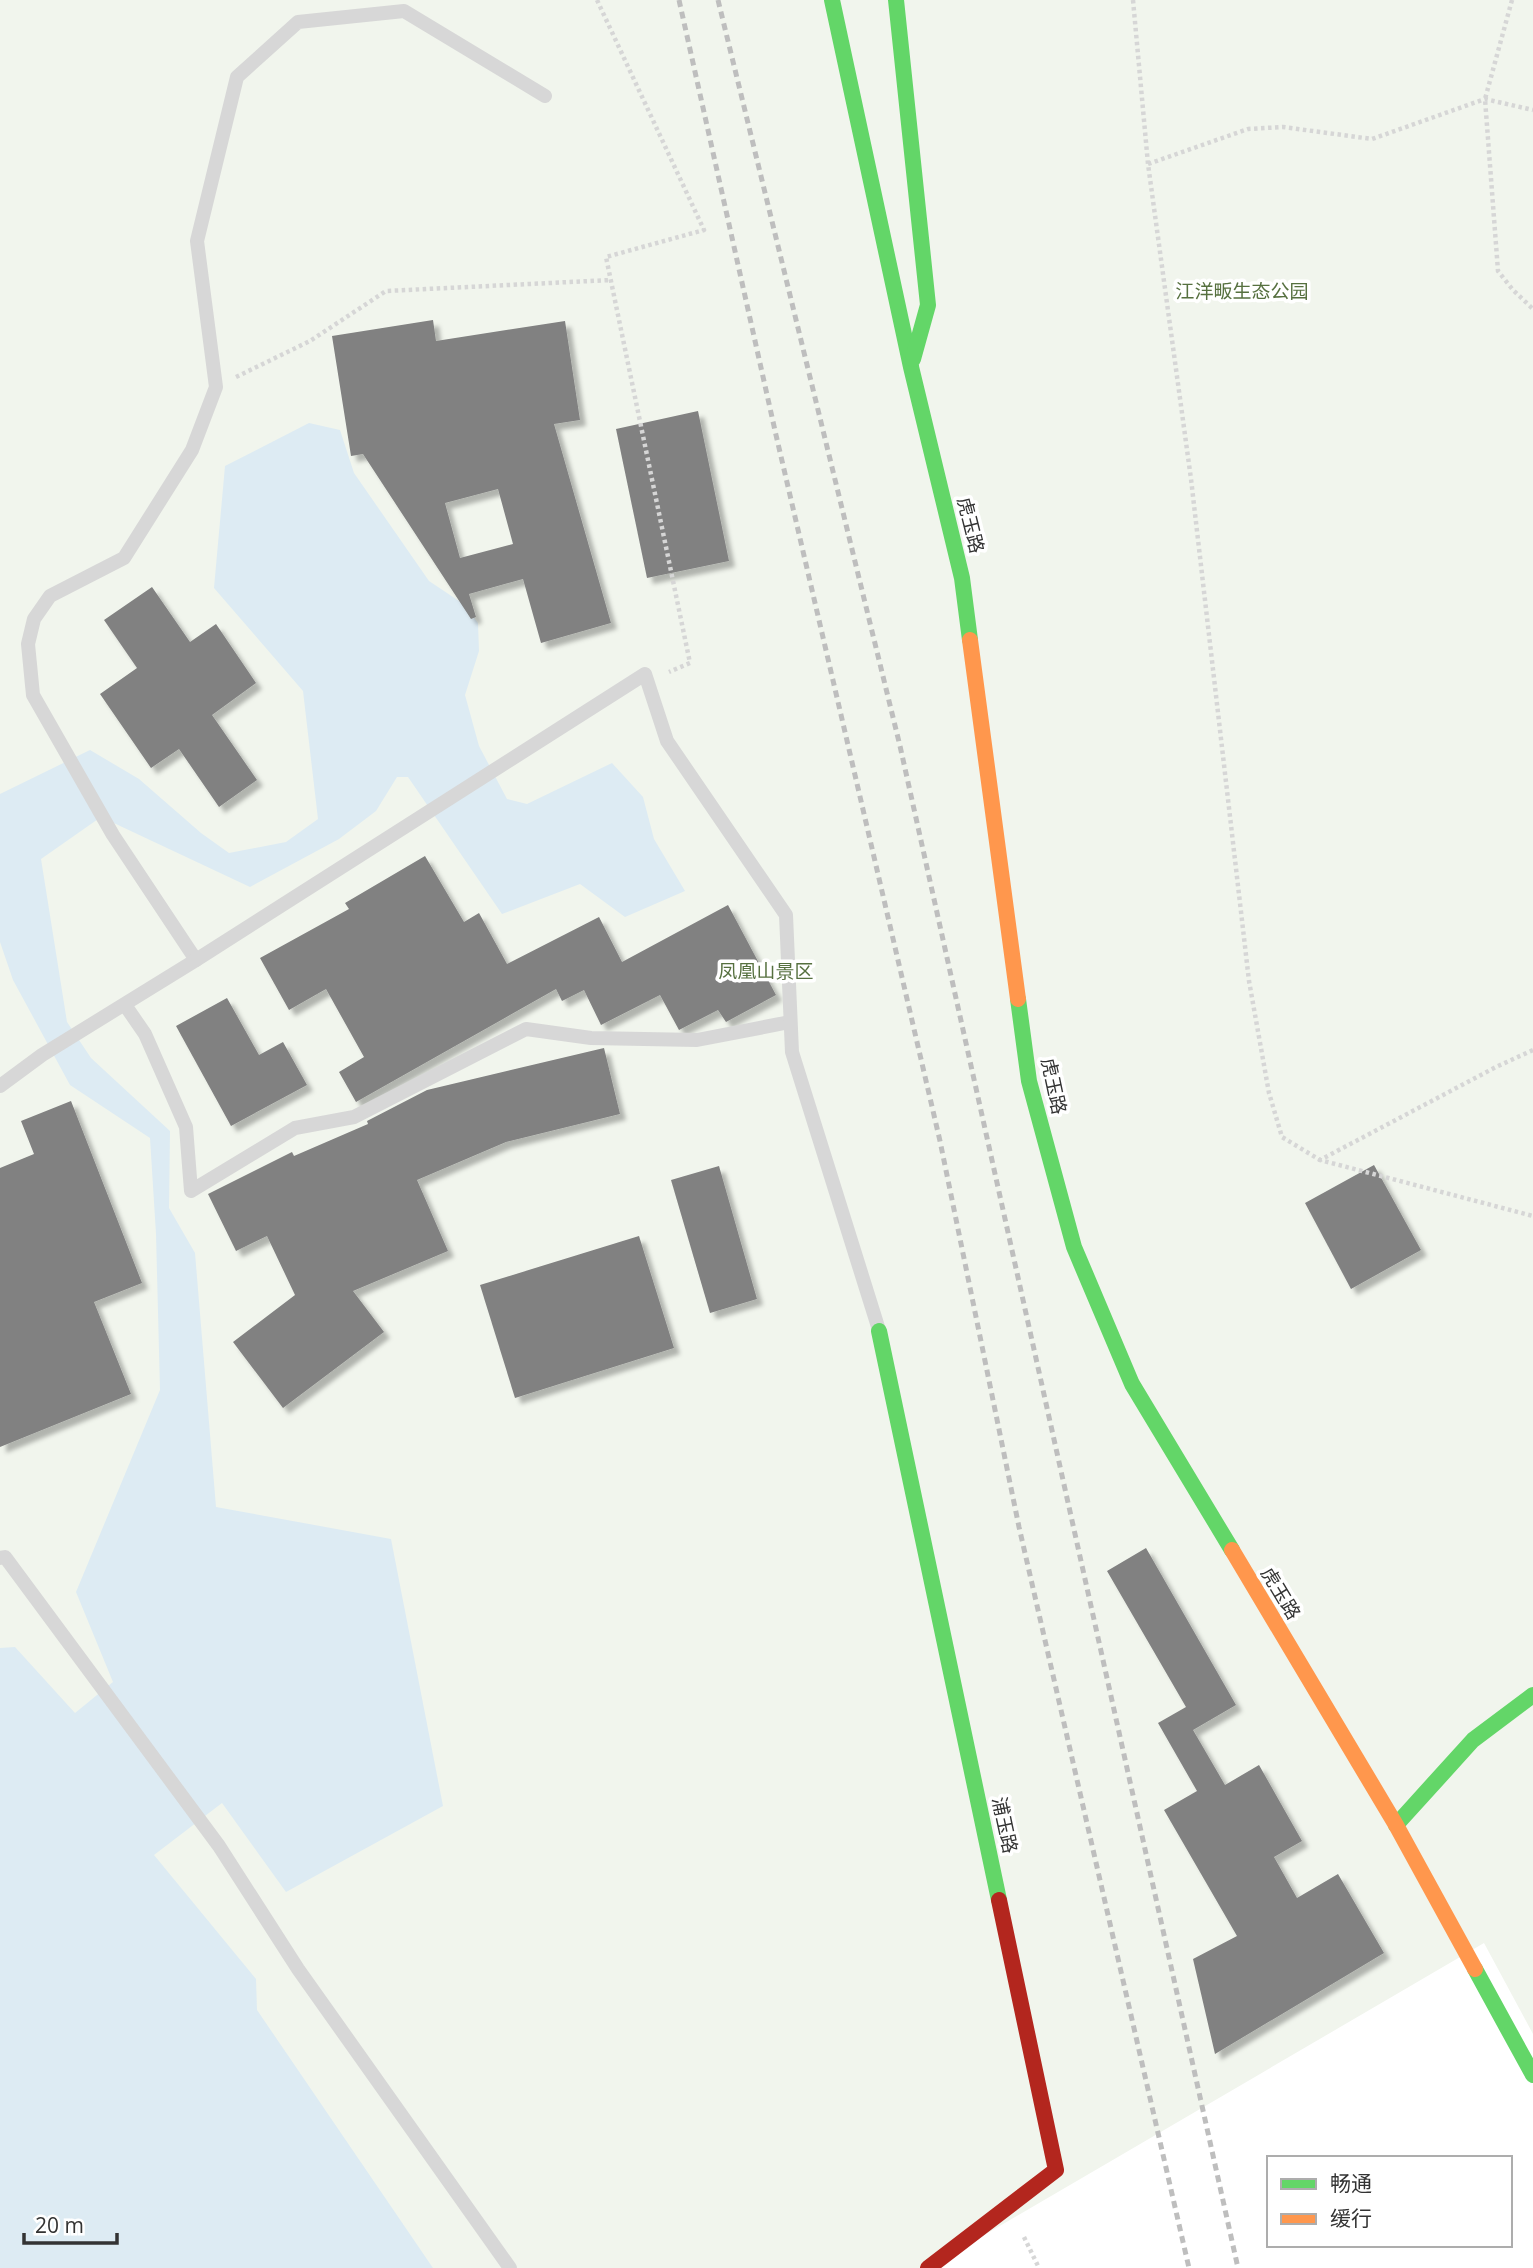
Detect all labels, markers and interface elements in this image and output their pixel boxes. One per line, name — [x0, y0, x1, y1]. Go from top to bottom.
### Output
park label: 江洋畈生态公园 — [1175, 278, 1309, 304]
street label: 虎玉路 — [951, 494, 991, 556]
park label: 凤凰山景区 — [718, 958, 814, 984]
street label: 虎玉路 — [1035, 1055, 1073, 1117]
street label: 虎玉路 — [1255, 1562, 1307, 1624]
street label: 浦玉路 — [986, 1794, 1024, 1856]
legend — [1267, 2156, 1512, 2247]
text: 畅通 — [1330, 2169, 1372, 2197]
scale bar — [24, 2202, 117, 2246]
text: 缓行 — [1330, 2204, 1372, 2232]
text: 20 m — [35, 2211, 84, 2239]

